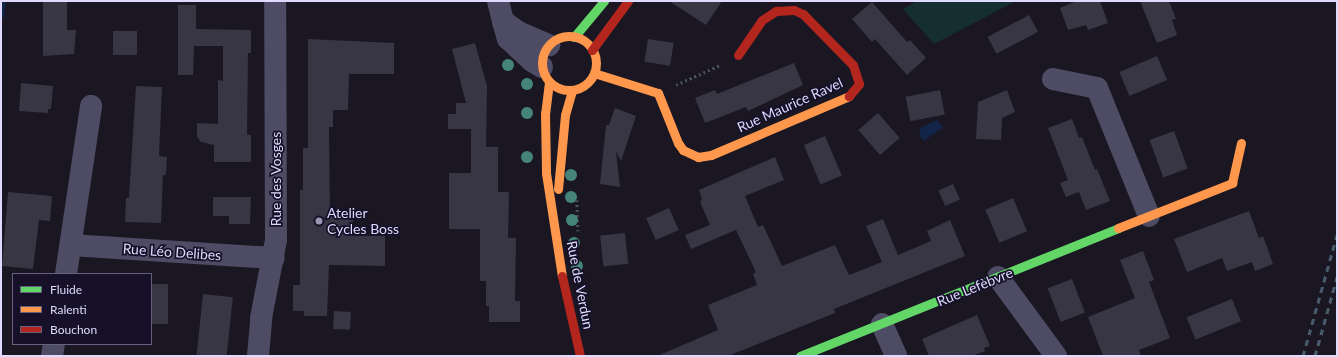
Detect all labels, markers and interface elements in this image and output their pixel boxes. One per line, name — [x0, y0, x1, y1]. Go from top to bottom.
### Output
street label: Rue Maurice Ravel — [735, 74, 845, 136]
street label: Rue des Vosges — [268, 131, 284, 227]
place label: Atelier Cycles Boss — [327, 205, 399, 238]
marker: Atelier Cycles Boss — [314, 216, 324, 226]
street label: Rue de Verdun — [563, 239, 597, 331]
street label: Rue Léo Delibes — [122, 240, 222, 264]
street label: Rue Lefèbvre — [935, 264, 1015, 310]
legend — [12, 273, 152, 345]
text: Fluide — [50, 282, 82, 297]
text: Ralenti — [50, 302, 87, 317]
text: Bouchon — [50, 322, 97, 337]

